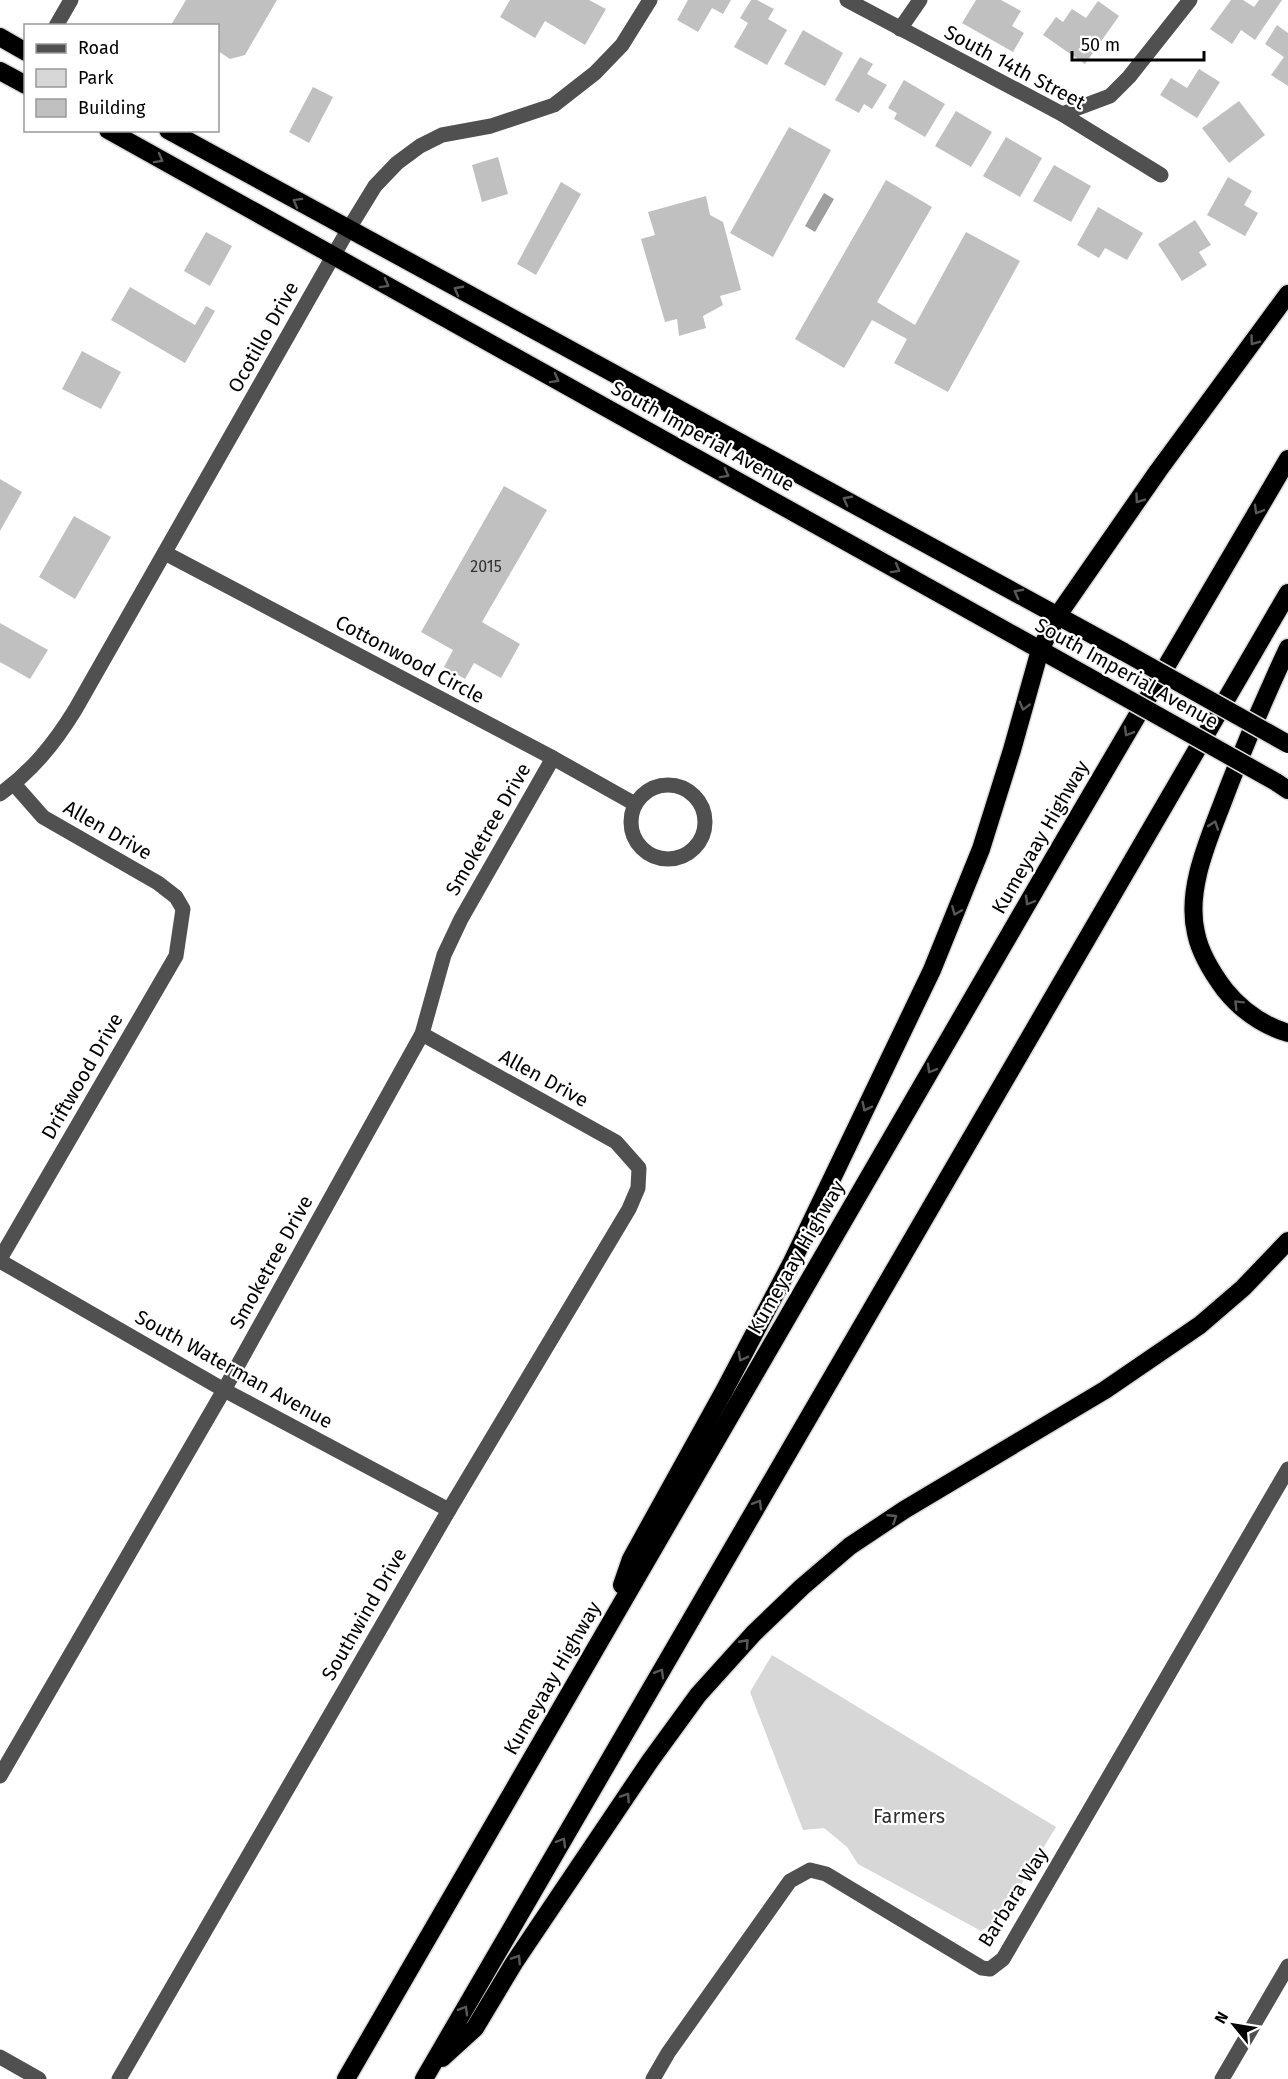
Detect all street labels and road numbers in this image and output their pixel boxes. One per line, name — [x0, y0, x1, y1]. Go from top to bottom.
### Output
street label: South 14th Street — [940, 20, 1090, 115]
street label: Ocotillo Drive — [223, 277, 303, 397]
street label: South Imperial Avenue — [607, 376, 799, 496]
street label: Cottonwood Circle — [331, 610, 489, 708]
street label: South Imperial Avenue — [1031, 613, 1223, 733]
street label: Kumeyaay Highway — [986, 756, 1094, 918]
street label: Smoketree Drive — [440, 758, 536, 900]
street label: Allen Drive — [60, 795, 156, 865]
street label: Driftwood Drive — [36, 1008, 128, 1144]
street label: Allen Drive — [495, 1044, 593, 1112]
street label: Kumeyaay Highway — [742, 1176, 850, 1338]
street label: Smoketree Drive — [224, 1191, 318, 1333]
street label: South Waterman Avenue — [131, 1305, 337, 1433]
street label: Southwind Drive — [316, 1543, 412, 1685]
street label: Kumeyaay Highway — [498, 1597, 606, 1759]
street label: Barbara Way — [973, 1843, 1053, 1951]

